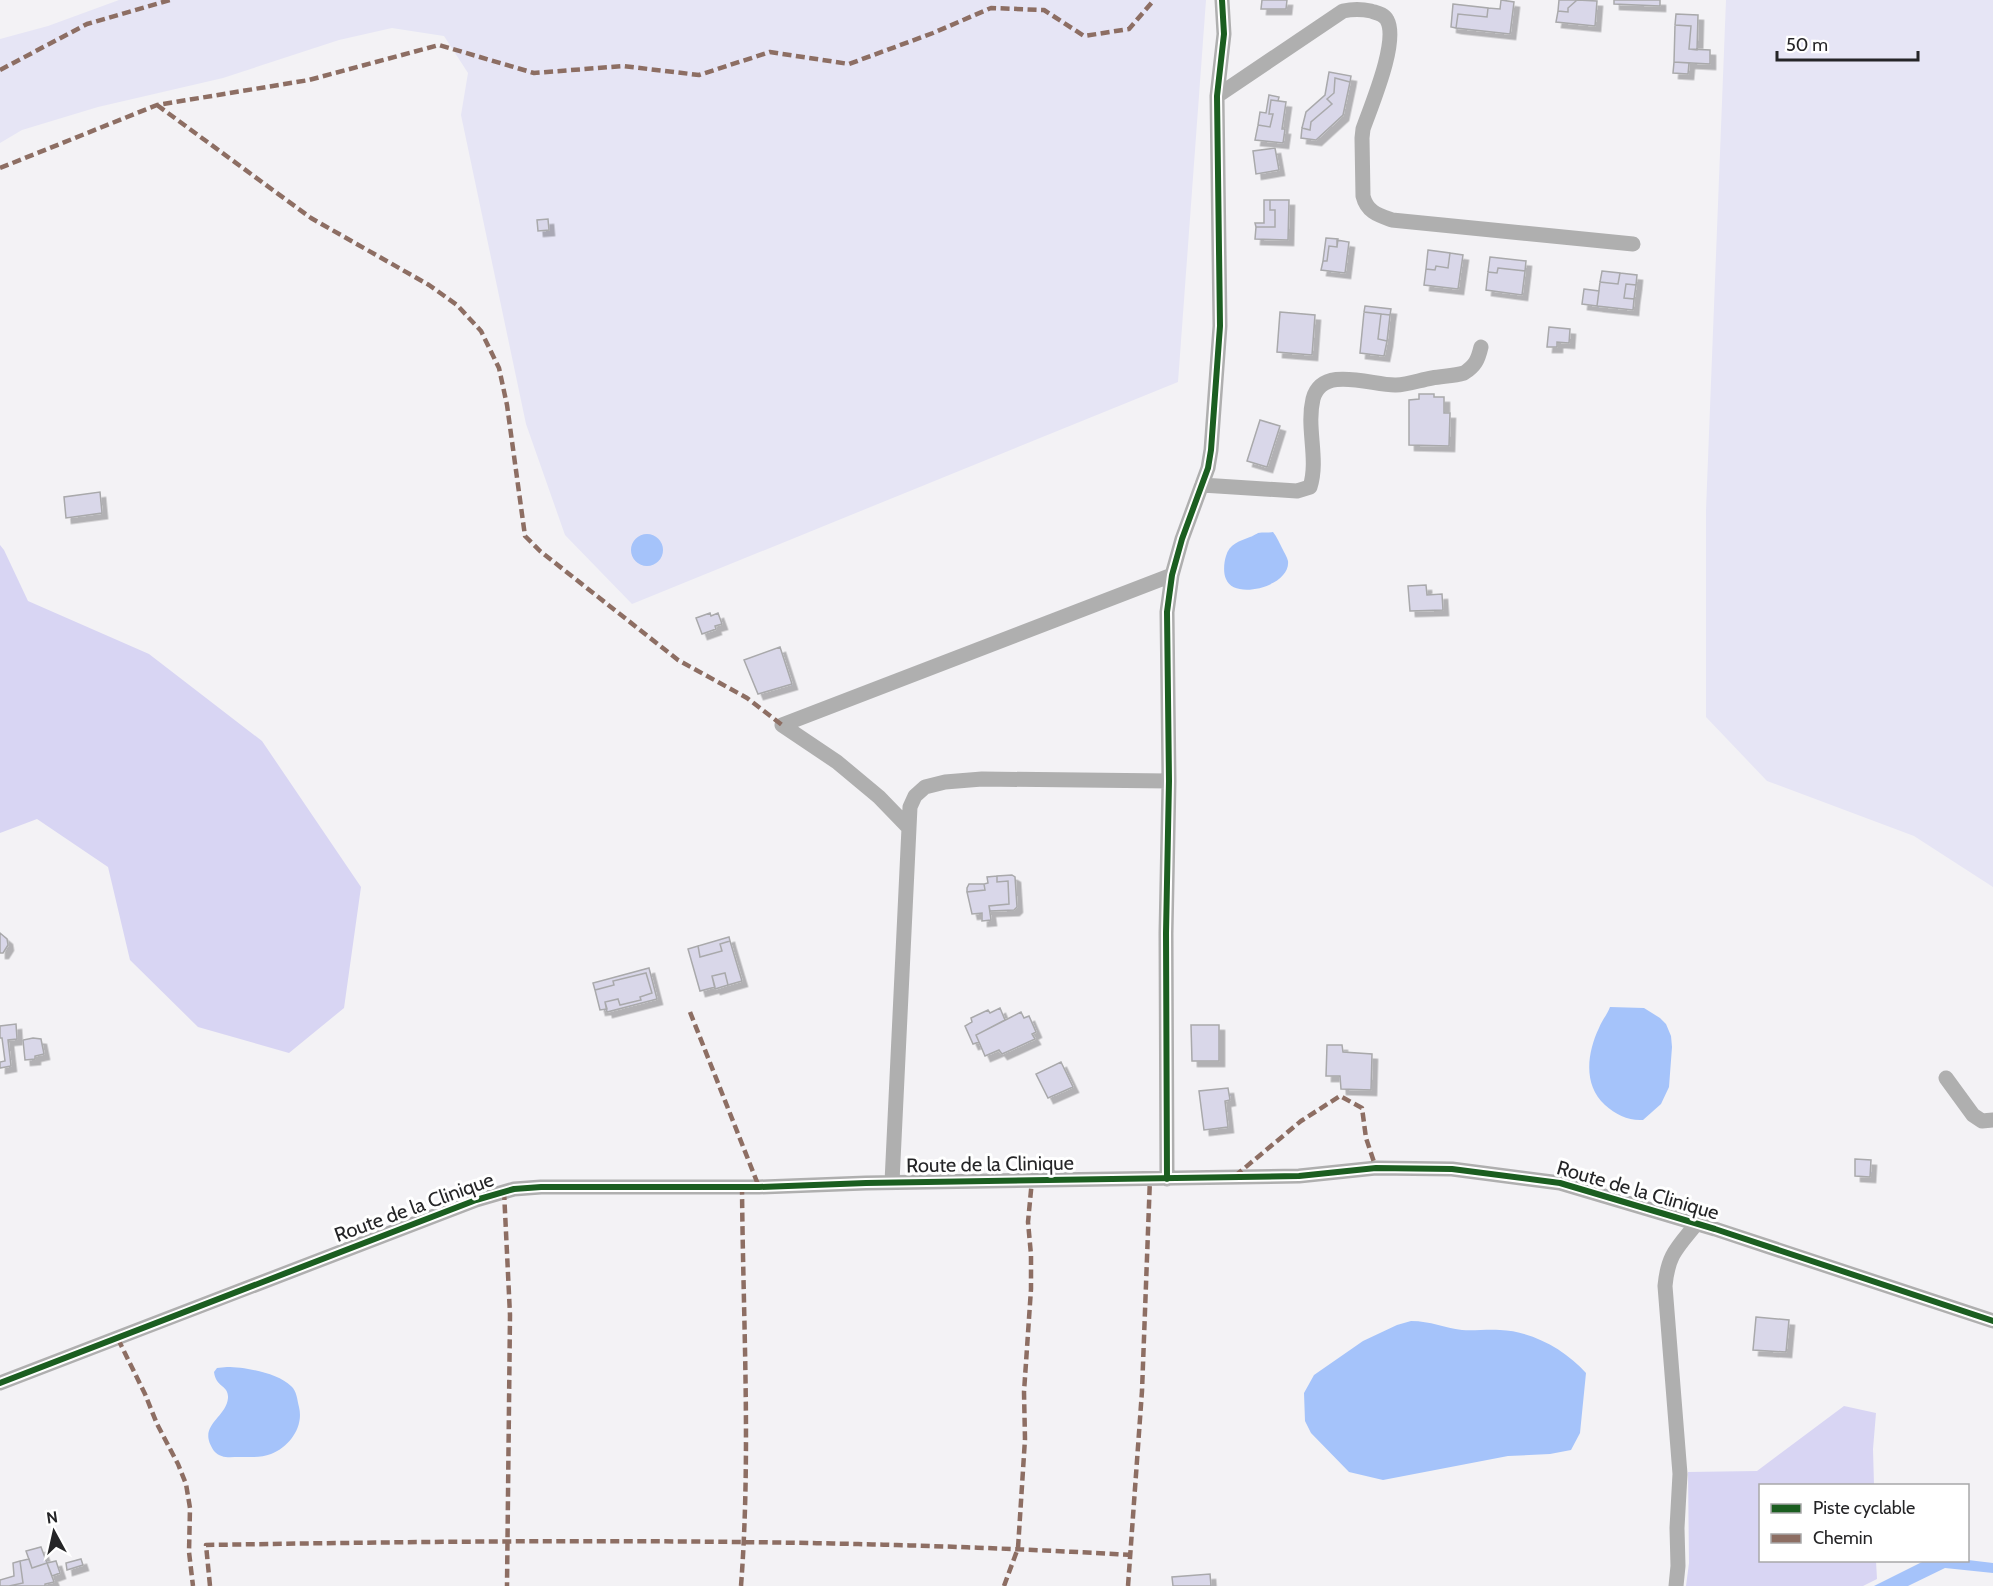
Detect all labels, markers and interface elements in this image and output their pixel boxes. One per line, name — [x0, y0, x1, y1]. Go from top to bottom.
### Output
scale bar — [1777, 24, 1918, 62]
text: 50 m — [1786, 34, 1828, 56]
street label: Route de la Clinique — [906, 1151, 1074, 1177]
street label: Route de la Clinique — [1554, 1155, 1722, 1225]
street label: Route de la Clinique — [331, 1167, 497, 1247]
legend — [1759, 1484, 1969, 1562]
text: Piste cyclable — [1813, 1497, 1915, 1519]
north arrow — [24, 1502, 84, 1562]
text: N — [45, 1507, 59, 1528]
text: Chemin — [1813, 1527, 1873, 1549]

